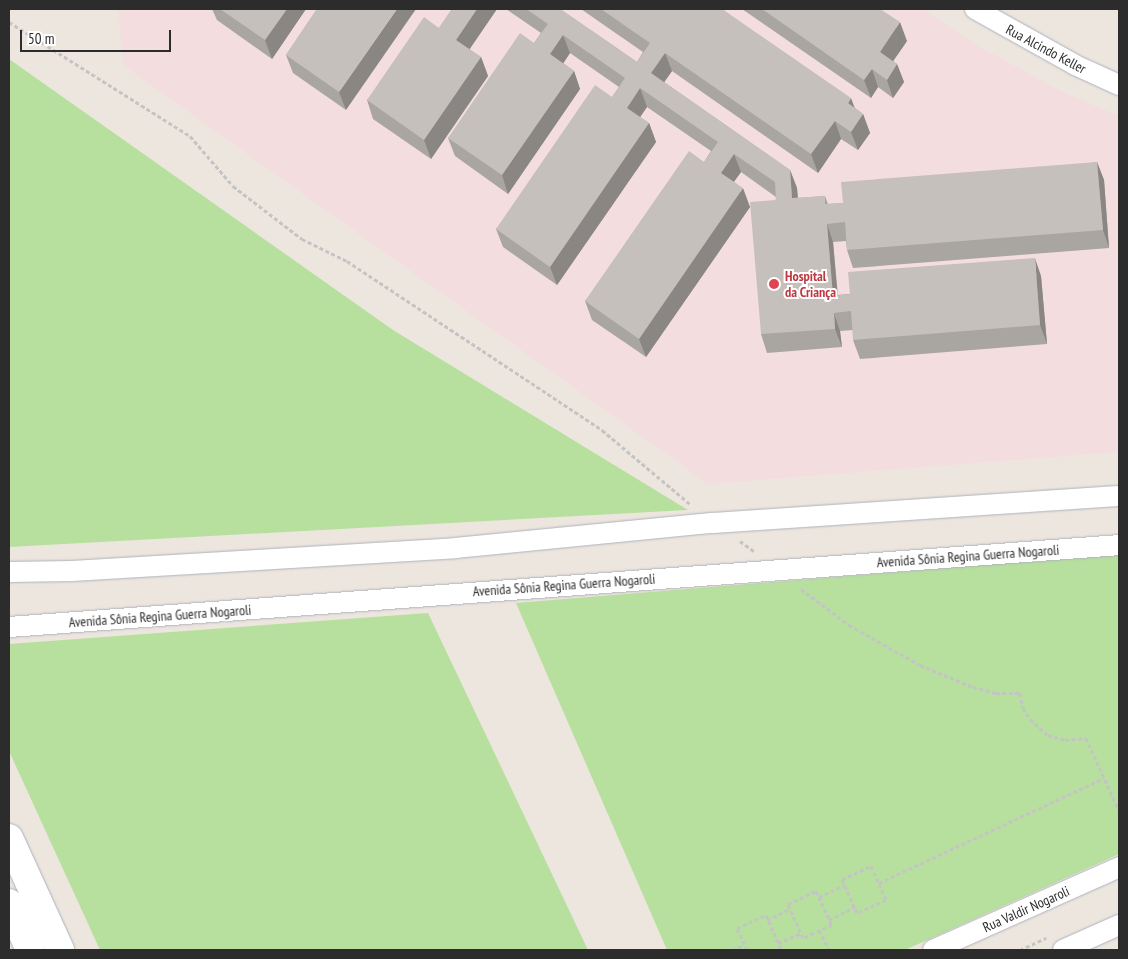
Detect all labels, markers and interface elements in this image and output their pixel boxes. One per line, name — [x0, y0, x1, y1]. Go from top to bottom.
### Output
scale bar — [22, 20, 174, 52]
street label: Rua Alcindo Keller — [1003, 21, 1089, 77]
text: 50 m — [28, 29, 54, 48]
place label: Hospital da Criança — [785, 268, 836, 300]
marker: Hospital da Criança — [767, 277, 781, 291]
street label: Avenida Sônia Regina Guerra Nogaroli — [876, 541, 1060, 571]
street label: Avenida Sônia Regina Guerra Nogaroli — [472, 570, 656, 600]
street label: Avenida Sônia Regina Guerra Nogaroli — [68, 601, 252, 631]
street label: Rua Valdir Nogaroli — [980, 882, 1072, 936]

